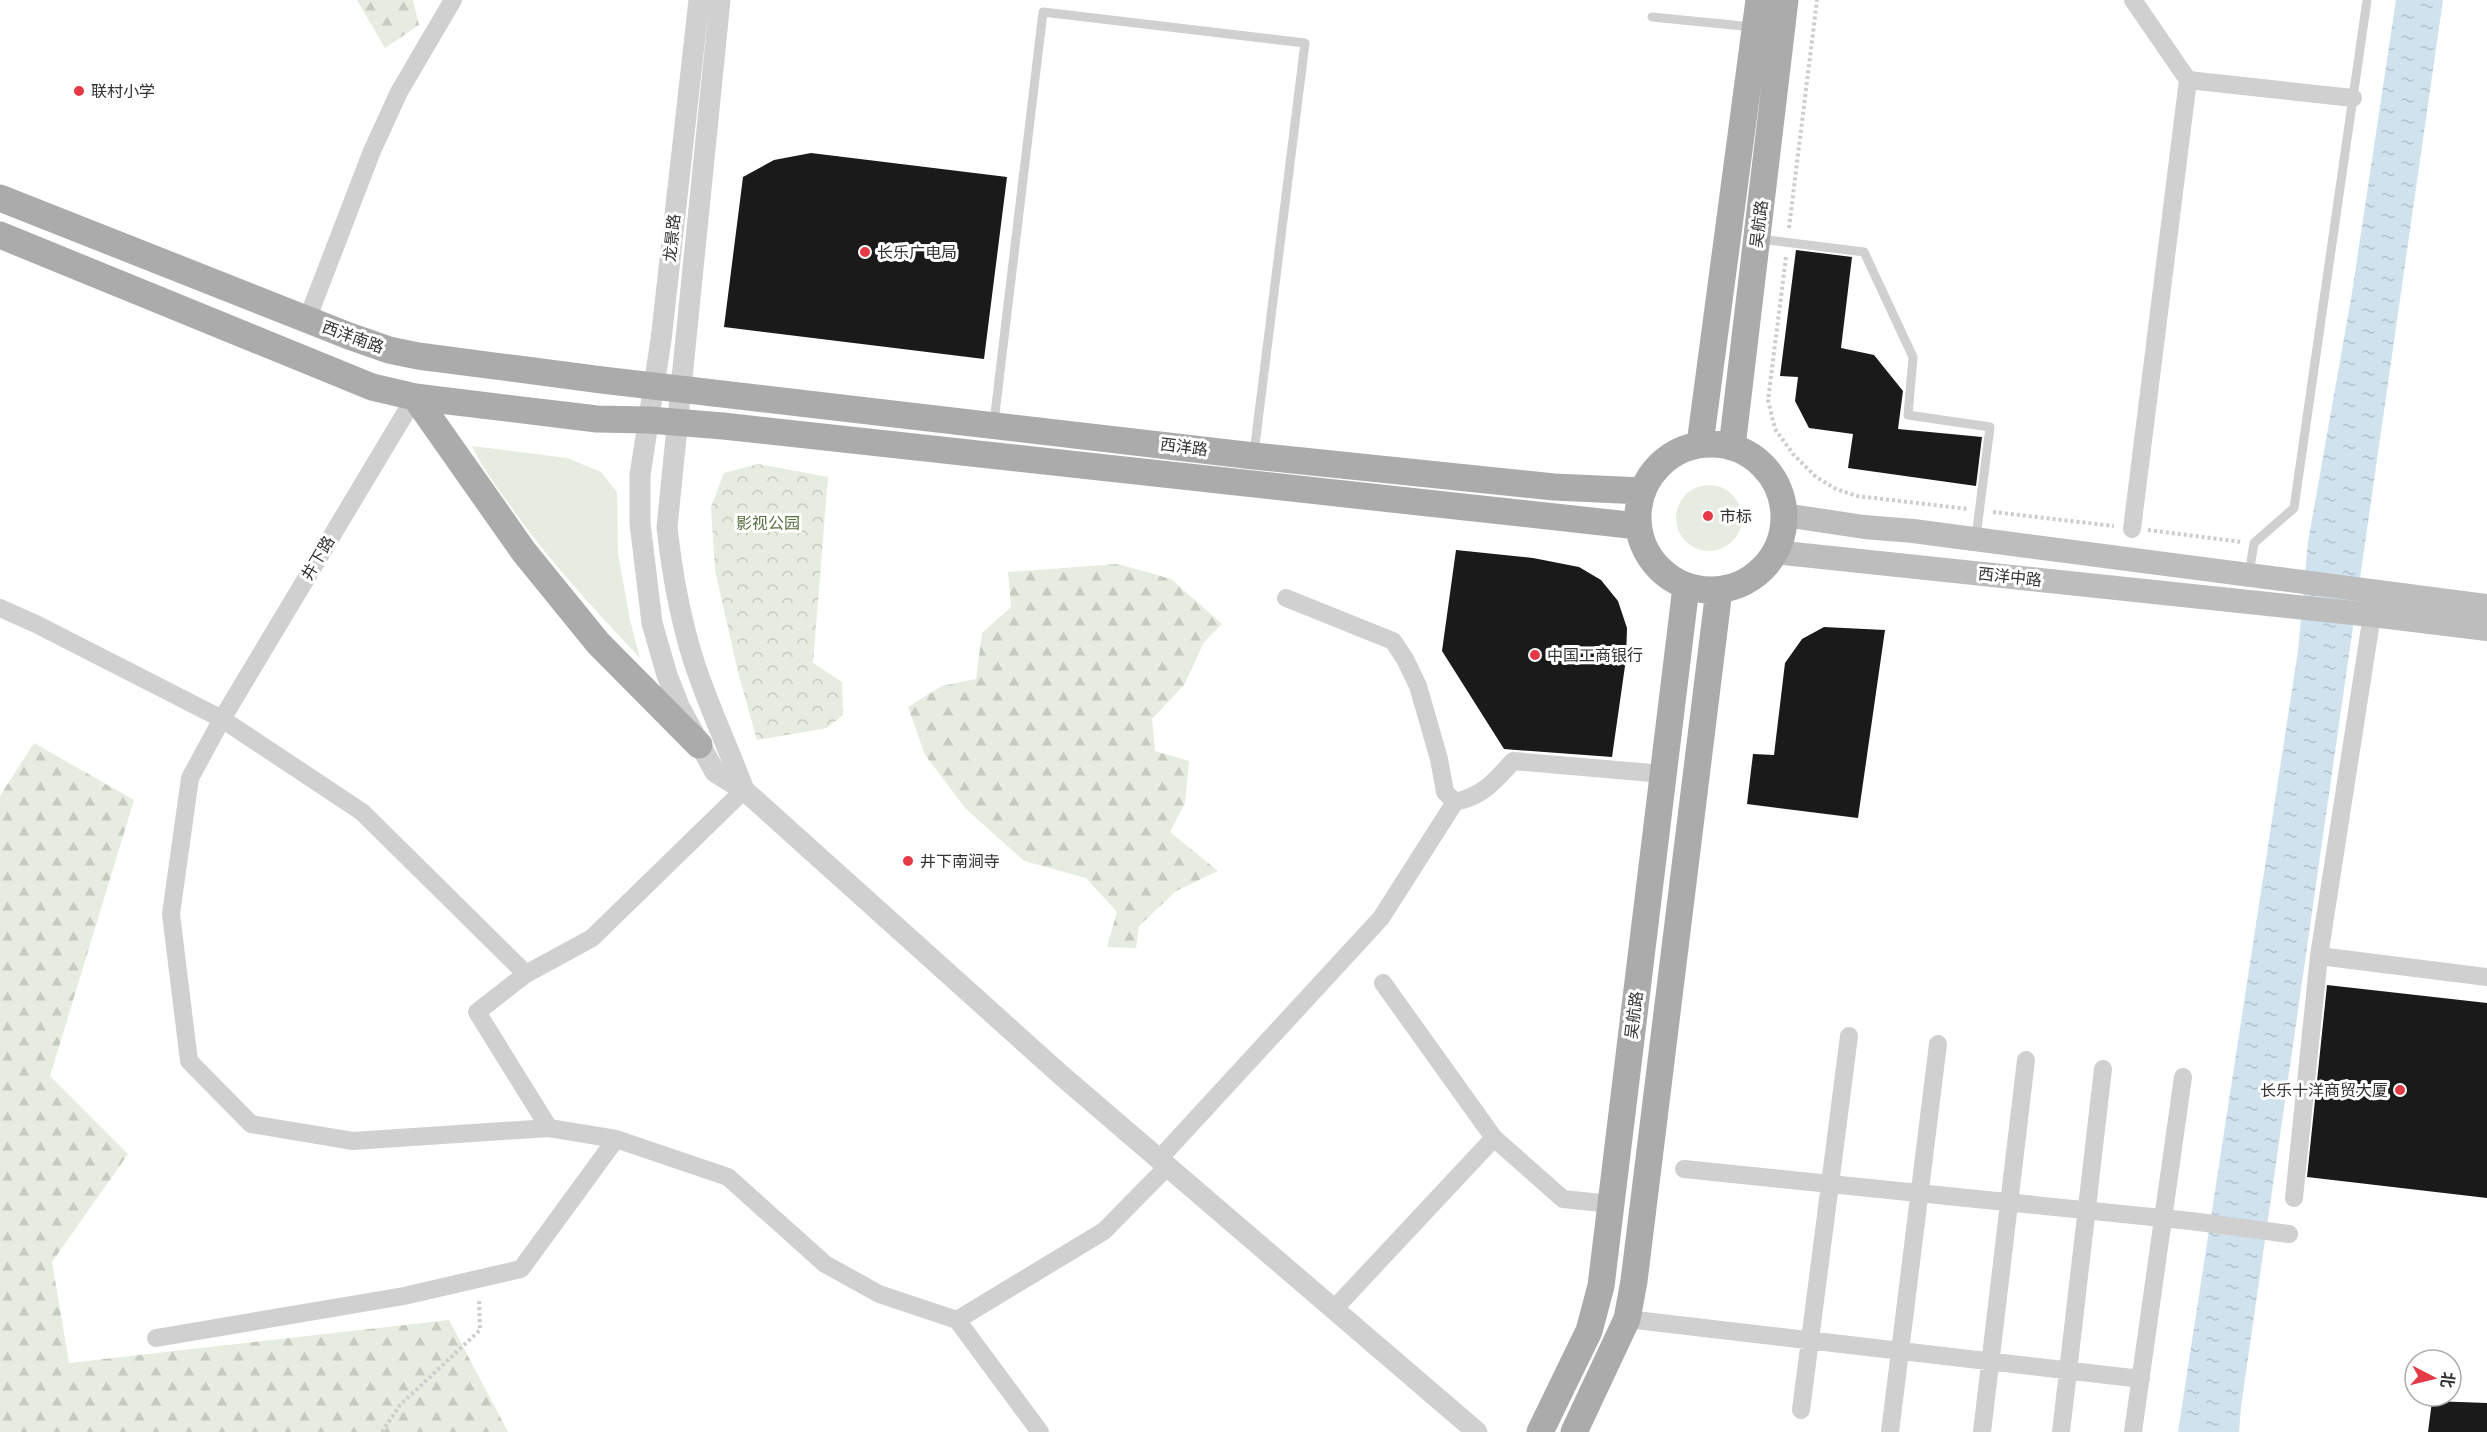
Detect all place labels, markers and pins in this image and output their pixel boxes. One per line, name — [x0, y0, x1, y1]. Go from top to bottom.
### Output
place label: 联村小学 — [91, 82, 155, 101]
marker: 联村小学 — [72, 84, 86, 98]
place label: 长乐广电局 — [877, 243, 957, 262]
marker: 长乐广电局 — [858, 245, 872, 259]
place label: 市标 — [1720, 507, 1752, 526]
marker: 市标 — [1701, 509, 1715, 523]
place label: 中国工商银行 — [1547, 646, 1643, 665]
marker: 中国工商银行 — [1528, 648, 1542, 662]
place label: 井下南涧寺 — [920, 852, 1000, 871]
marker: 井下南涧寺 — [901, 854, 915, 868]
place label: 长乐十洋商贸大厦 — [2260, 1081, 2388, 1100]
marker: 长乐十洋商贸大厦 — [2393, 1083, 2407, 1097]

